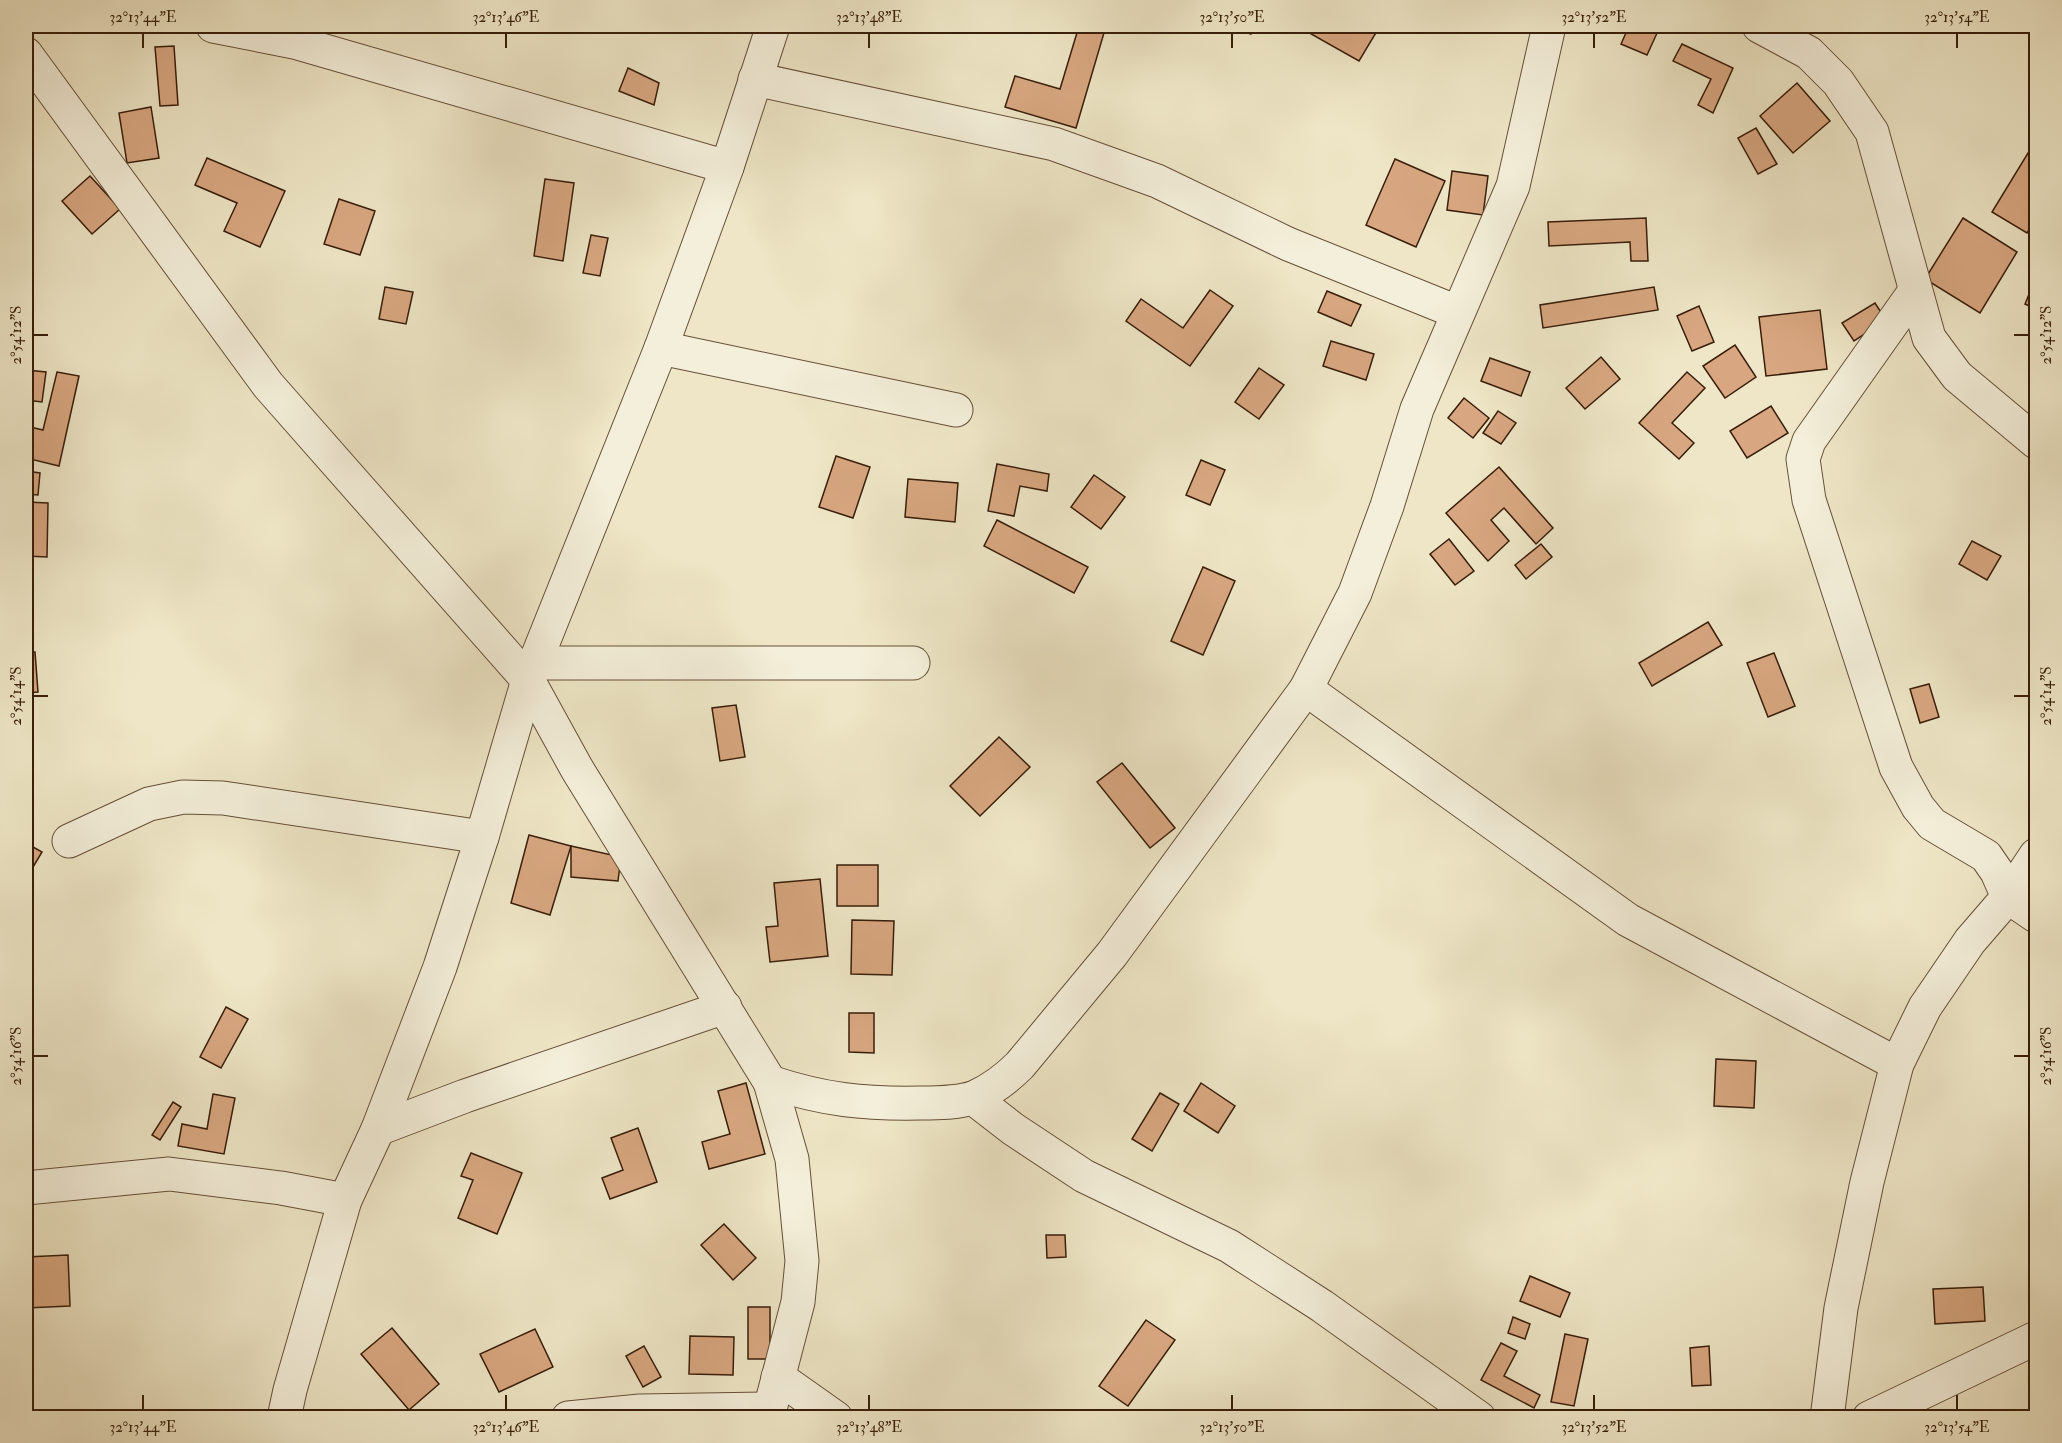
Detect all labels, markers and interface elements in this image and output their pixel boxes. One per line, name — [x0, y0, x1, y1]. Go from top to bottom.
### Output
text: 32°13'44"E — [109, 8, 177, 27]
text: 32°13'46"E — [473, 8, 539, 27]
text: 32°13'48"E — [836, 8, 902, 27]
text: 32°13'50"E — [1199, 8, 1265, 27]
text: 32°13'52"E — [1561, 8, 1627, 27]
text: 32°13'54"E — [1924, 8, 1990, 27]
text: 2°54'12"S — [7, 306, 26, 364]
text: 2°54'12"S — [2037, 306, 2056, 364]
text: 2°54'14"S — [7, 666, 26, 726]
text: 2°54'14"S — [2037, 666, 2056, 726]
text: 2°54'16"S — [7, 1027, 26, 1085]
text: 2°54'16"S — [2037, 1027, 2056, 1085]
text: 32°13'44"E — [109, 1418, 177, 1437]
text: 32°13'46"E — [473, 1418, 539, 1437]
text: 32°13'48"E — [836, 1418, 902, 1437]
text: 32°13'50"E — [1199, 1418, 1265, 1437]
text: 32°13'52"E — [1561, 1418, 1627, 1437]
text: 32°13'54"E — [1924, 1418, 1990, 1437]

